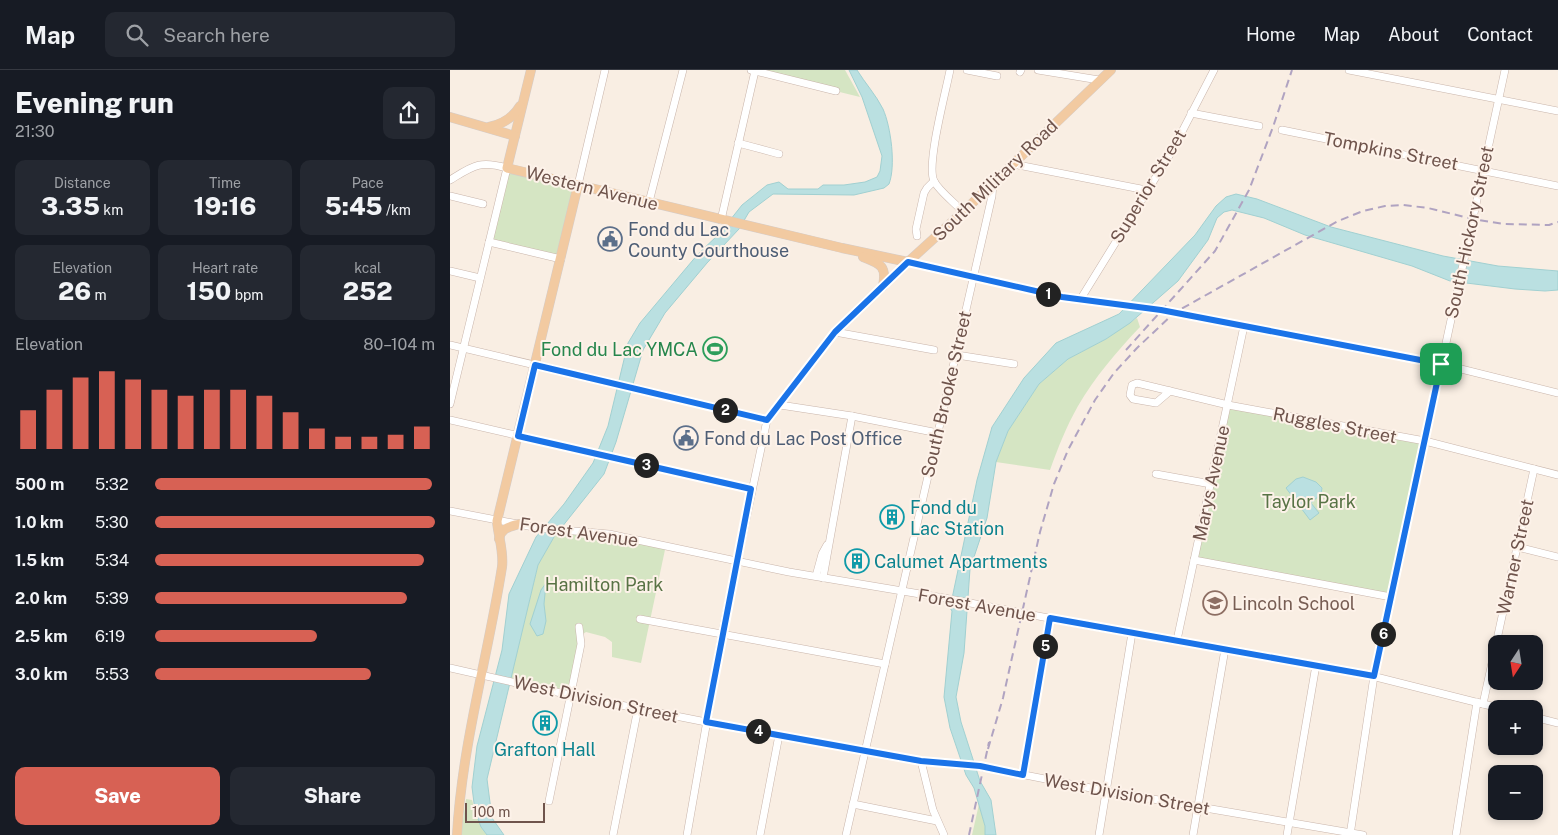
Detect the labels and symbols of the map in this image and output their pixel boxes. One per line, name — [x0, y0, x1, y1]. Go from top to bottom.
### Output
street label: South Military Road — [928, 115, 1062, 245]
street label: Superior Street — [1106, 125, 1190, 247]
street label: Tompkins Street — [1322, 128, 1460, 174]
street label: South Hickory Street — [1440, 144, 1498, 320]
street label: Western Avenue — [523, 161, 661, 215]
place label: Fond du Lac County Courthouse — [628, 219, 789, 261]
public building icon: Fond du Lac County Courthouse — [597, 226, 623, 252]
pin: 1 — [1036, 282, 1060, 306]
street label: South Brooke Street — [917, 309, 975, 479]
sports icon: Fond du Lac YMCA — [702, 336, 728, 362]
place label: Fond du Lac YMCA — [541, 339, 698, 360]
pin — [1420, 343, 1462, 385]
pin: 2 — [712, 398, 738, 422]
street label: Ruggles Street — [1271, 403, 1399, 447]
street label: Marys Avenue — [1188, 423, 1234, 543]
public building icon: Fond du Lac Post Office — [673, 425, 699, 451]
place label: Fond du Lac Post Office — [704, 428, 903, 449]
pin: 3 — [634, 452, 658, 478]
park label: Taylor Park — [1262, 491, 1356, 512]
place label: Fond du Lac Station — [910, 497, 1004, 539]
street label: Warner Street — [1492, 497, 1538, 617]
building icon: Fond du Lac Station — [879, 504, 905, 530]
street label: Forest Avenue — [518, 513, 640, 551]
building icon: Calumet Apartments — [844, 548, 870, 574]
place label: Calumet Apartments — [874, 551, 1048, 572]
park label: Hamilton Park — [545, 574, 663, 595]
street label: Forest Avenue — [916, 584, 1038, 626]
school or university icon: Lincoln School — [1202, 590, 1228, 616]
place label: Lincoln School — [1232, 593, 1355, 614]
pin: 6 — [1370, 622, 1396, 646]
pin: 5 — [1032, 634, 1058, 658]
north arrow — [1488, 635, 1542, 690]
street label: West Division Street — [511, 671, 681, 727]
building icon: Grafton Hall — [532, 710, 558, 736]
pin: 4 — [746, 718, 770, 744]
place label: Grafton Hall — [494, 739, 596, 760]
street label: West Division Street — [1042, 769, 1212, 819]
scale bar — [465, 800, 545, 823]

